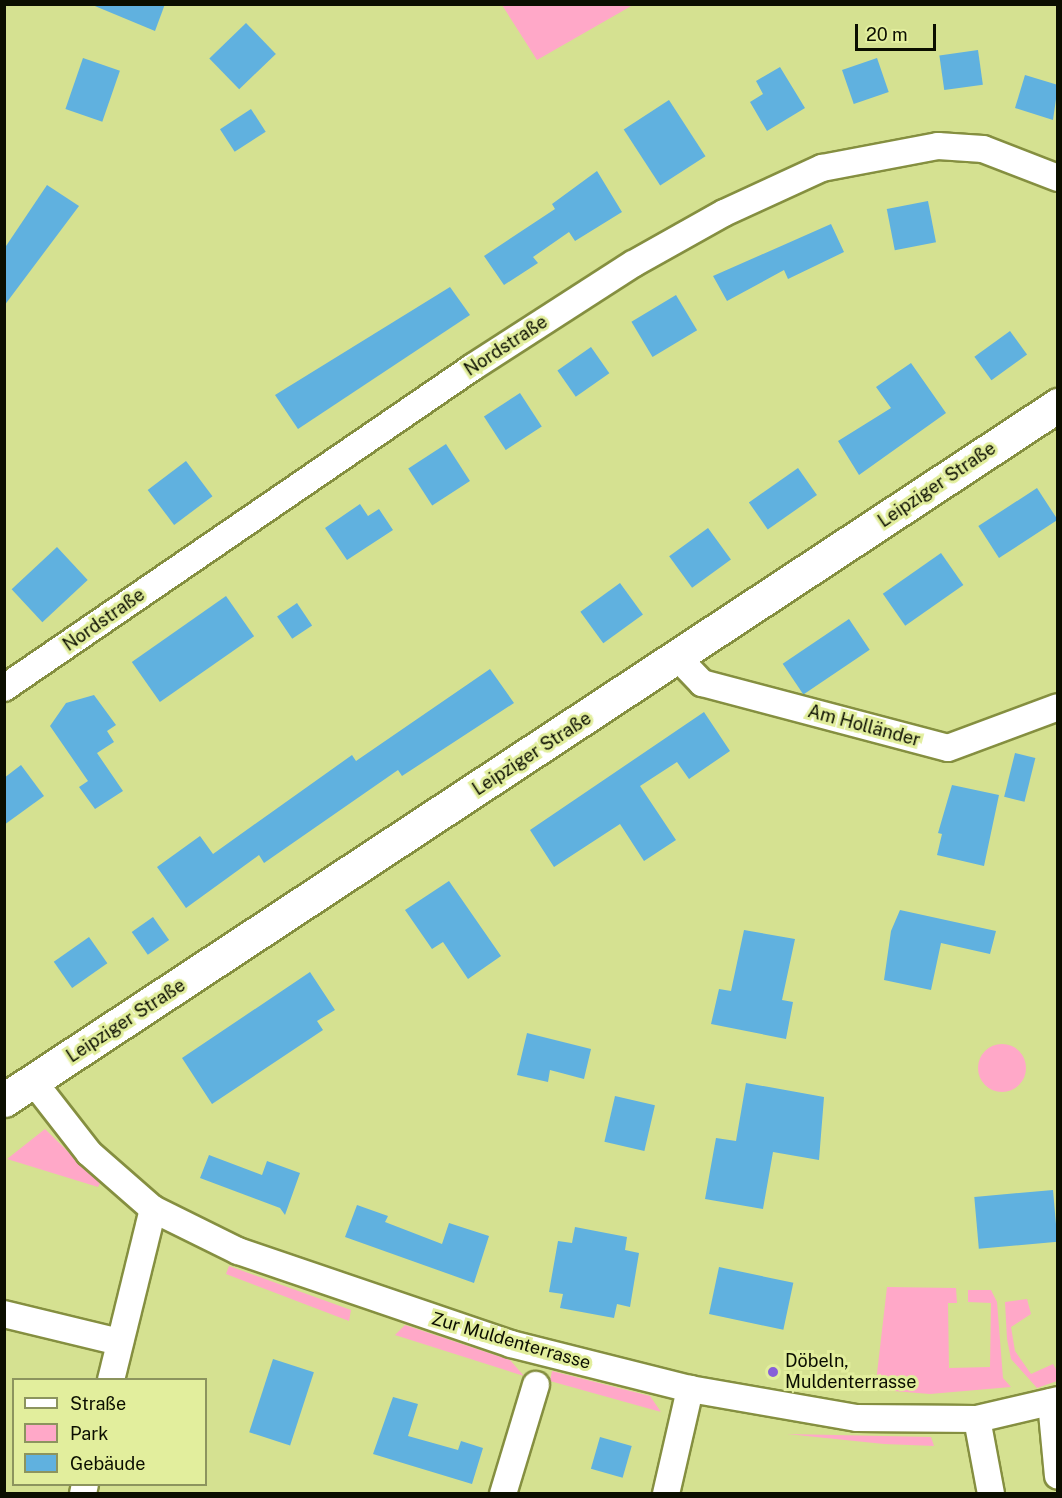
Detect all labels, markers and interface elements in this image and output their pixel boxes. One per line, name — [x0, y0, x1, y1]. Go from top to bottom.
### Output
scale bar — [858, 12, 939, 50]
text: 20 m — [866, 24, 908, 45]
street label: Nordstraße — [460, 311, 552, 381]
street label: Leipziger Straße — [874, 438, 1000, 532]
street label: Nordstraße — [59, 584, 149, 656]
street label: Am Holländer — [805, 701, 923, 751]
street label: Leipziger Straße — [469, 708, 595, 800]
street label: Leipziger Straße — [63, 975, 189, 1067]
street label: Zur Muldenterrasse — [429, 1308, 593, 1374]
place label: Döbeln, Muldenterrasse — [785, 1351, 916, 1394]
marker: Döbeln, Muldenterrasse — [766, 1365, 780, 1379]
legend — [12, 1378, 207, 1486]
text: Straße — [70, 1393, 126, 1414]
text: Park — [70, 1423, 108, 1444]
text: Gebäude — [70, 1453, 145, 1474]

